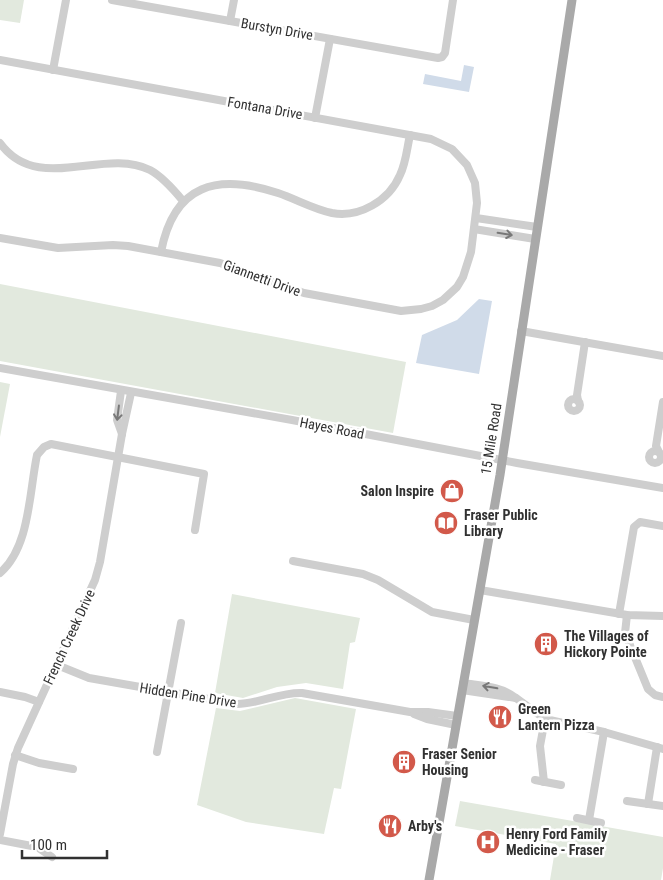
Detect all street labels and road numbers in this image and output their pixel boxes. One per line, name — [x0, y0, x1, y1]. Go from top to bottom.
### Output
street label: Burstyn Drive — [240, 15, 315, 43]
street label: Fontana Drive — [226, 94, 304, 123]
street label: Giannetti Drive — [221, 257, 303, 300]
street label: 15 Mile Road — [477, 402, 505, 476]
street label: Hayes Road — [298, 414, 366, 442]
street label: French Creek Drive — [40, 586, 98, 687]
street label: Hidden Pine Drive — [138, 679, 238, 711]

